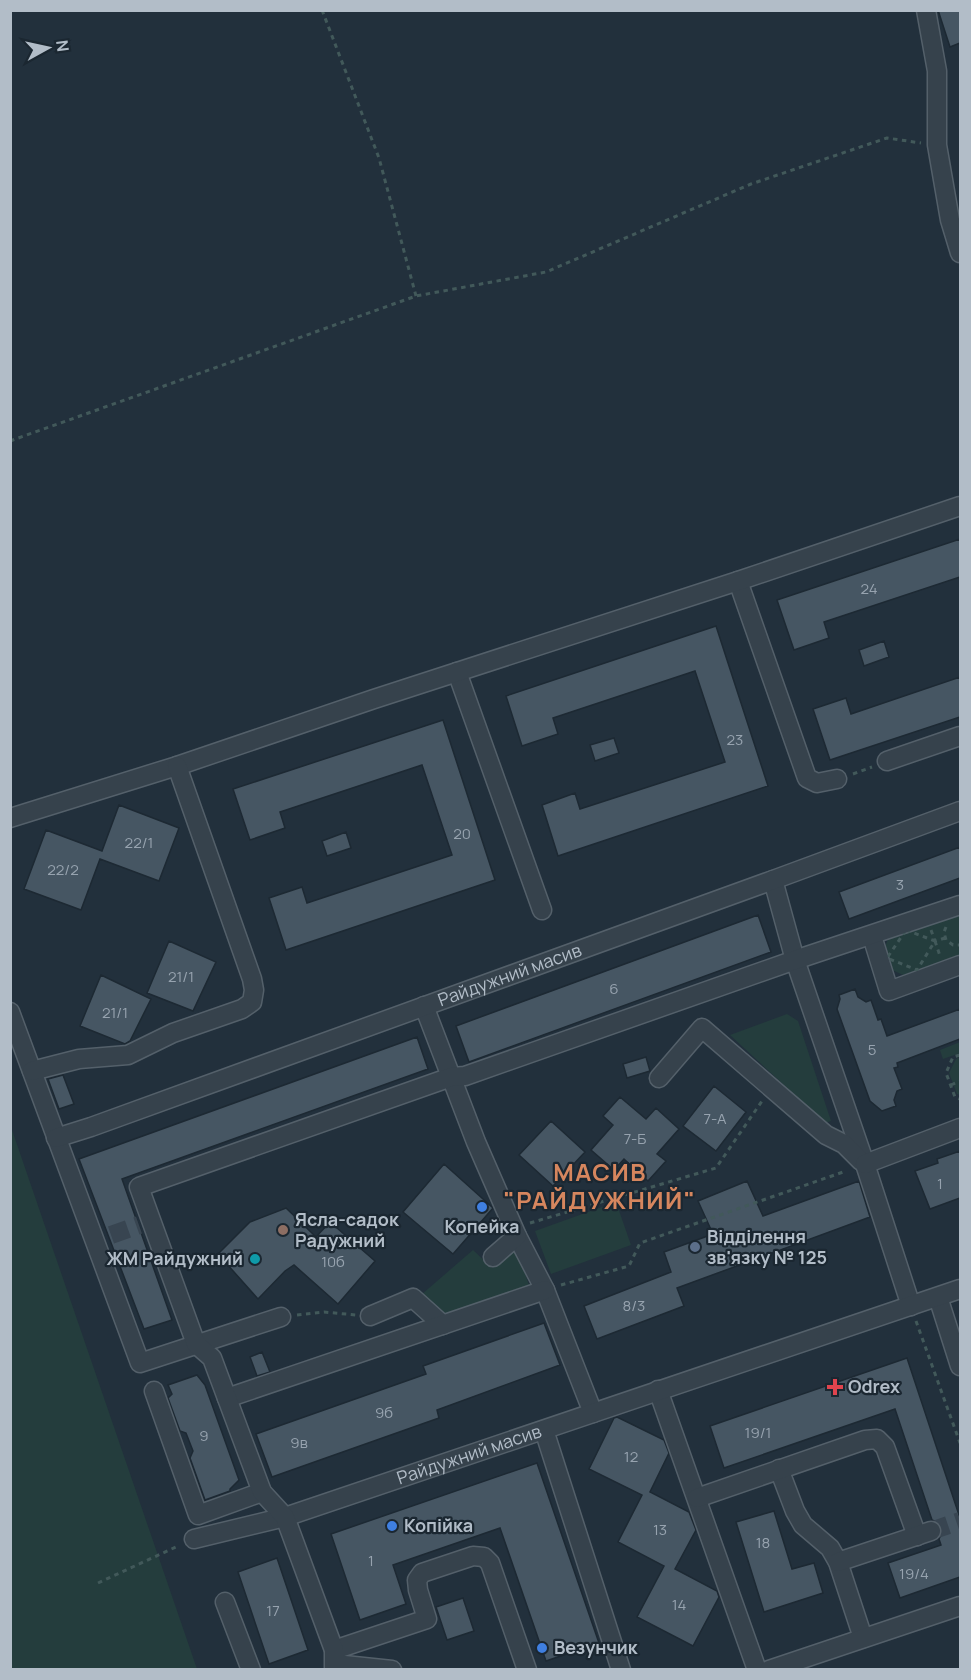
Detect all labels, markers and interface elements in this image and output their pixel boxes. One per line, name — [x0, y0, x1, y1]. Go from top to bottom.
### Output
north arrow — [18, 18, 78, 78]
text: N — [51, 39, 75, 53]
house number: 24 — [860, 578, 878, 599]
house number: 23 — [727, 729, 743, 750]
house number: 20 — [453, 823, 471, 844]
house number: 22/1 — [125, 832, 153, 853]
house number: 22/2 — [47, 859, 79, 880]
house number: 3 — [896, 874, 904, 895]
street label: Райдужний масив — [434, 937, 585, 1011]
house number: 21/1 — [168, 966, 194, 987]
house number: 6 — [609, 978, 619, 999]
house number: 21/1 — [102, 1002, 128, 1023]
house number: 5 — [868, 1039, 876, 1060]
house number: 7-А — [704, 1108, 727, 1129]
house number: 7-Б — [624, 1128, 646, 1149]
district label: МАСИВ "РАЙДУЖНИЙ" — [504, 1155, 696, 1216]
house number: 1 — [937, 1173, 943, 1194]
marker: Копейка — [475, 1200, 489, 1214]
place label: Ясла-садок Радужний — [295, 1207, 400, 1252]
place label: Копейка — [445, 1214, 519, 1238]
marker: Ясла-садок Радужний — [276, 1223, 290, 1237]
place label: Відділення зв'язку № 125 — [707, 1224, 827, 1269]
marker: Відділення зв'язку № 125 — [688, 1240, 702, 1254]
place label: ЖМ Райдужний — [106, 1246, 243, 1270]
house number: 10б — [321, 1251, 345, 1272]
marker: ЖМ Райдужний — [248, 1252, 262, 1266]
house number: 8/3 — [623, 1295, 645, 1316]
place label: Odrex — [848, 1374, 900, 1398]
marker: Odrex — [826, 1378, 844, 1396]
house number: 9б — [375, 1402, 393, 1423]
street label: Райдужний масив — [393, 1418, 545, 1489]
house number: 19/1 — [745, 1422, 771, 1443]
house number: 9 — [199, 1425, 209, 1446]
house number: 9в — [290, 1432, 308, 1453]
house number: 12 — [624, 1446, 638, 1467]
place label: Копійка — [404, 1513, 473, 1537]
marker: Копійка — [385, 1519, 399, 1533]
house number: 13 — [653, 1519, 667, 1540]
house number: 18 — [756, 1532, 770, 1553]
house number: 1 — [368, 1550, 374, 1571]
house number: 19/4 — [899, 1563, 929, 1584]
house number: 14 — [672, 1594, 686, 1615]
house number: 17 — [266, 1600, 280, 1621]
place label: Везунчик — [554, 1635, 639, 1659]
marker: Везунчик — [535, 1641, 549, 1655]

